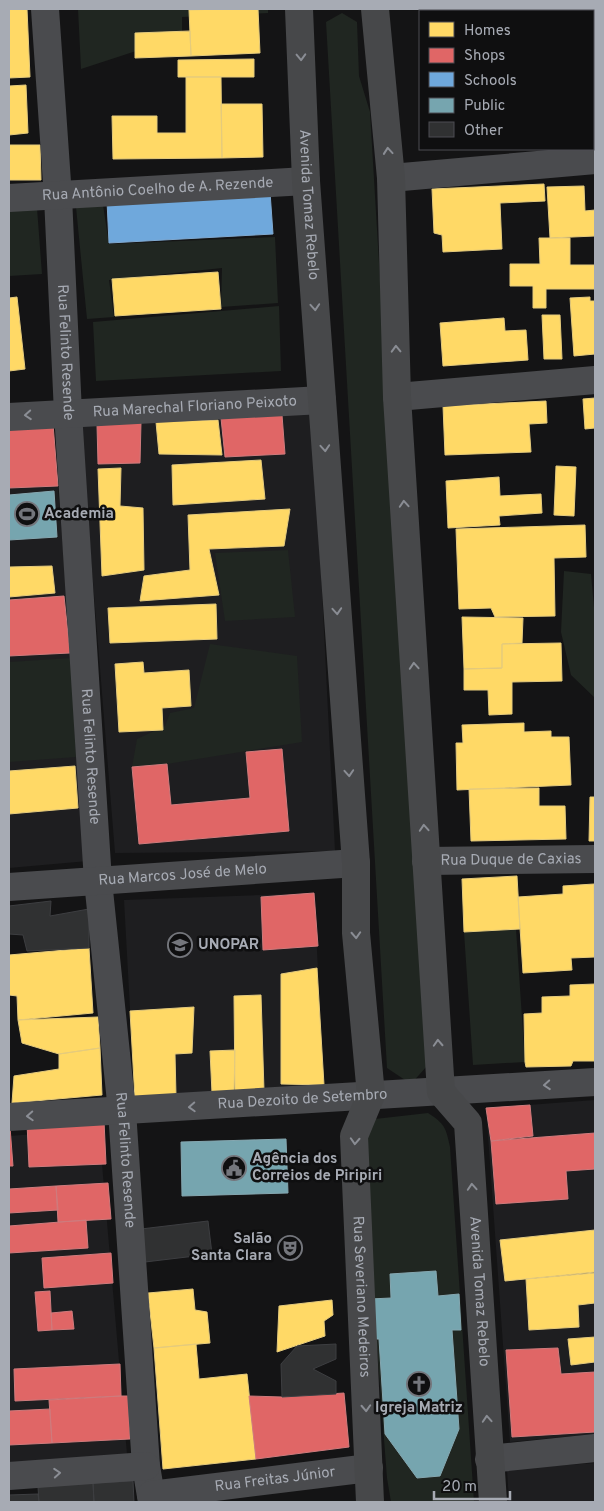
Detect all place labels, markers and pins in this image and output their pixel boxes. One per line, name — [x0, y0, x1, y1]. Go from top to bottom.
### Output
sports icon: Academia — [14, 501, 40, 527]
place label: Academia — [44, 505, 114, 524]
school or university icon: UNOPAR — [167, 932, 193, 958]
place label: UNOPAR — [198, 936, 259, 955]
place label: Agência dos Correios de Piripiri — [252, 1150, 382, 1186]
public building icon: Agência dos Correios de Piripiri — [221, 1155, 247, 1181]
place label: Salão Santa Clara — [191, 1230, 272, 1266]
theatre icon: Salão Santa Clara — [277, 1235, 303, 1261]
church icon: Igreja Matriz — [406, 1371, 432, 1397]
place label: Igreja Matriz — [375, 1399, 463, 1418]

